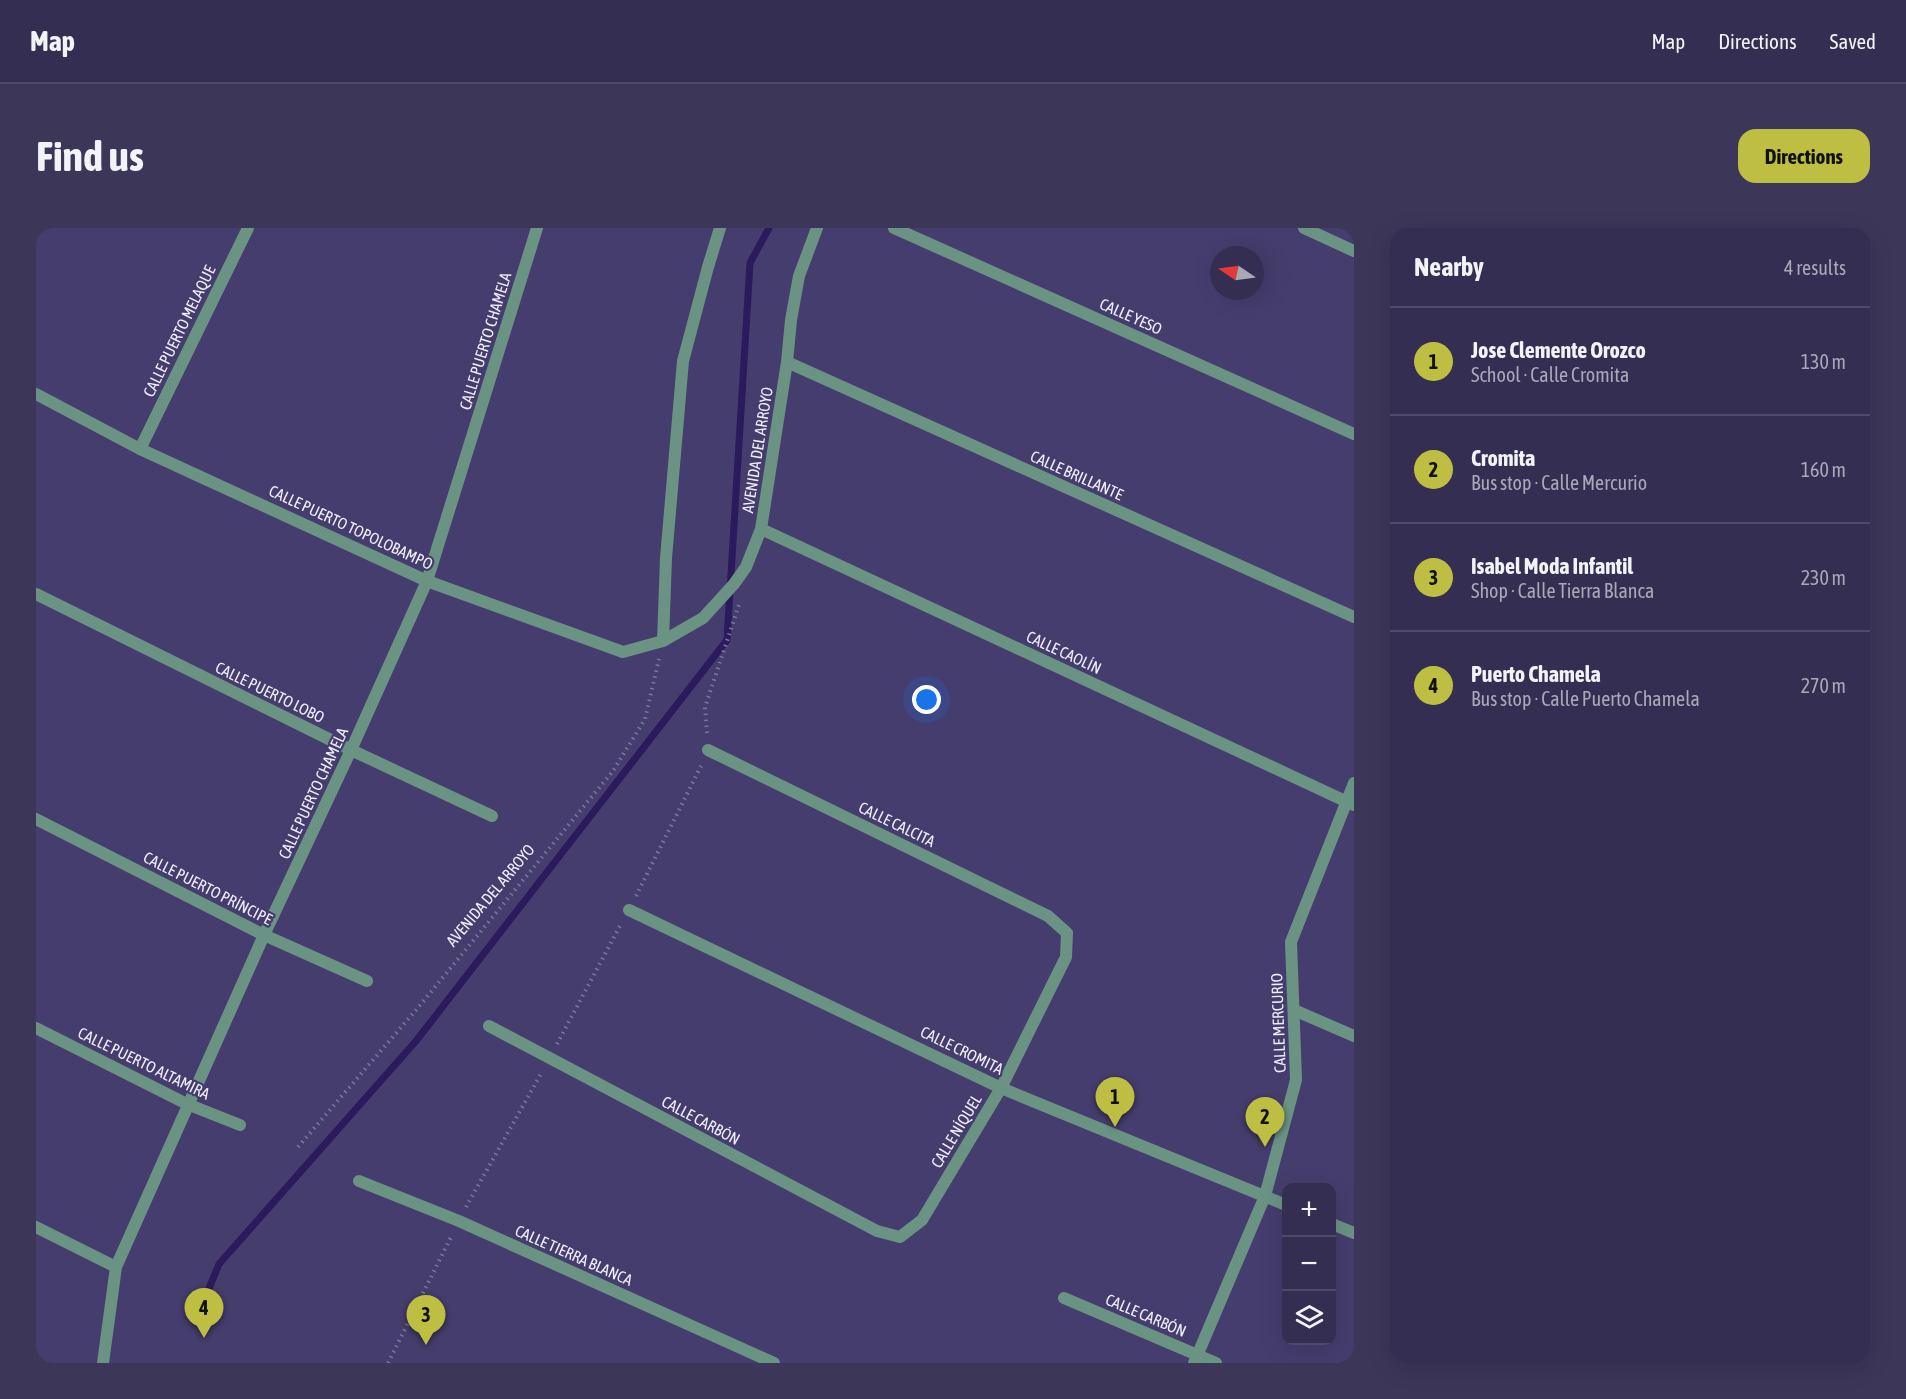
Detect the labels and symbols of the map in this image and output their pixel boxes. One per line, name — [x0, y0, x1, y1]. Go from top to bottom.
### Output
north arrow — [1210, 246, 1264, 300]
street label: CALLE PUERTO MELAQUE — [139, 262, 219, 400]
street label: CALLE PUERTO CHAMELA — [456, 270, 515, 412]
street label: CALLE YESO — [1097, 294, 1165, 338]
street label: AVENIDA DEL ARROYO — [738, 386, 776, 514]
street label: CALLE BRILLANTE — [1028, 447, 1126, 504]
street label: CALLE PUERTO TOPOLOBAMPO — [266, 481, 436, 573]
street label: CALLE CAOLÍN — [1024, 627, 1104, 677]
street label: CALLE PUERTO LOBO — [213, 658, 327, 726]
your location — [912, 685, 941, 714]
street label: CALLE PUERTO CHAMELA — [275, 724, 351, 861]
street label: CALLE CALCITA — [856, 798, 938, 850]
street label: AVENIDA DEL ARROYO — [442, 840, 538, 950]
street label: CALLE PUERTO PRÍNCIPE — [141, 848, 276, 928]
street label: CALLE MERCURIO — [1267, 973, 1289, 1073]
street label: CALLE CROMITA — [918, 1022, 1006, 1078]
street label: CALLE PUERTO ALTAMIRA — [75, 1023, 213, 1103]
pin: 1 — [1096, 1078, 1134, 1127]
street label: CALLE NÍQUEL — [927, 1091, 985, 1171]
street label: CALLE CARBÓN — [659, 1092, 743, 1148]
pin: 2 — [1246, 1098, 1284, 1147]
street label: CALLE TIERRA BLANCA — [513, 1221, 636, 1289]
pin: 4 — [184, 1288, 224, 1338]
street label: CALLE CARBÓN — [1103, 1290, 1189, 1340]
pin: 3 — [406, 1296, 446, 1345]

